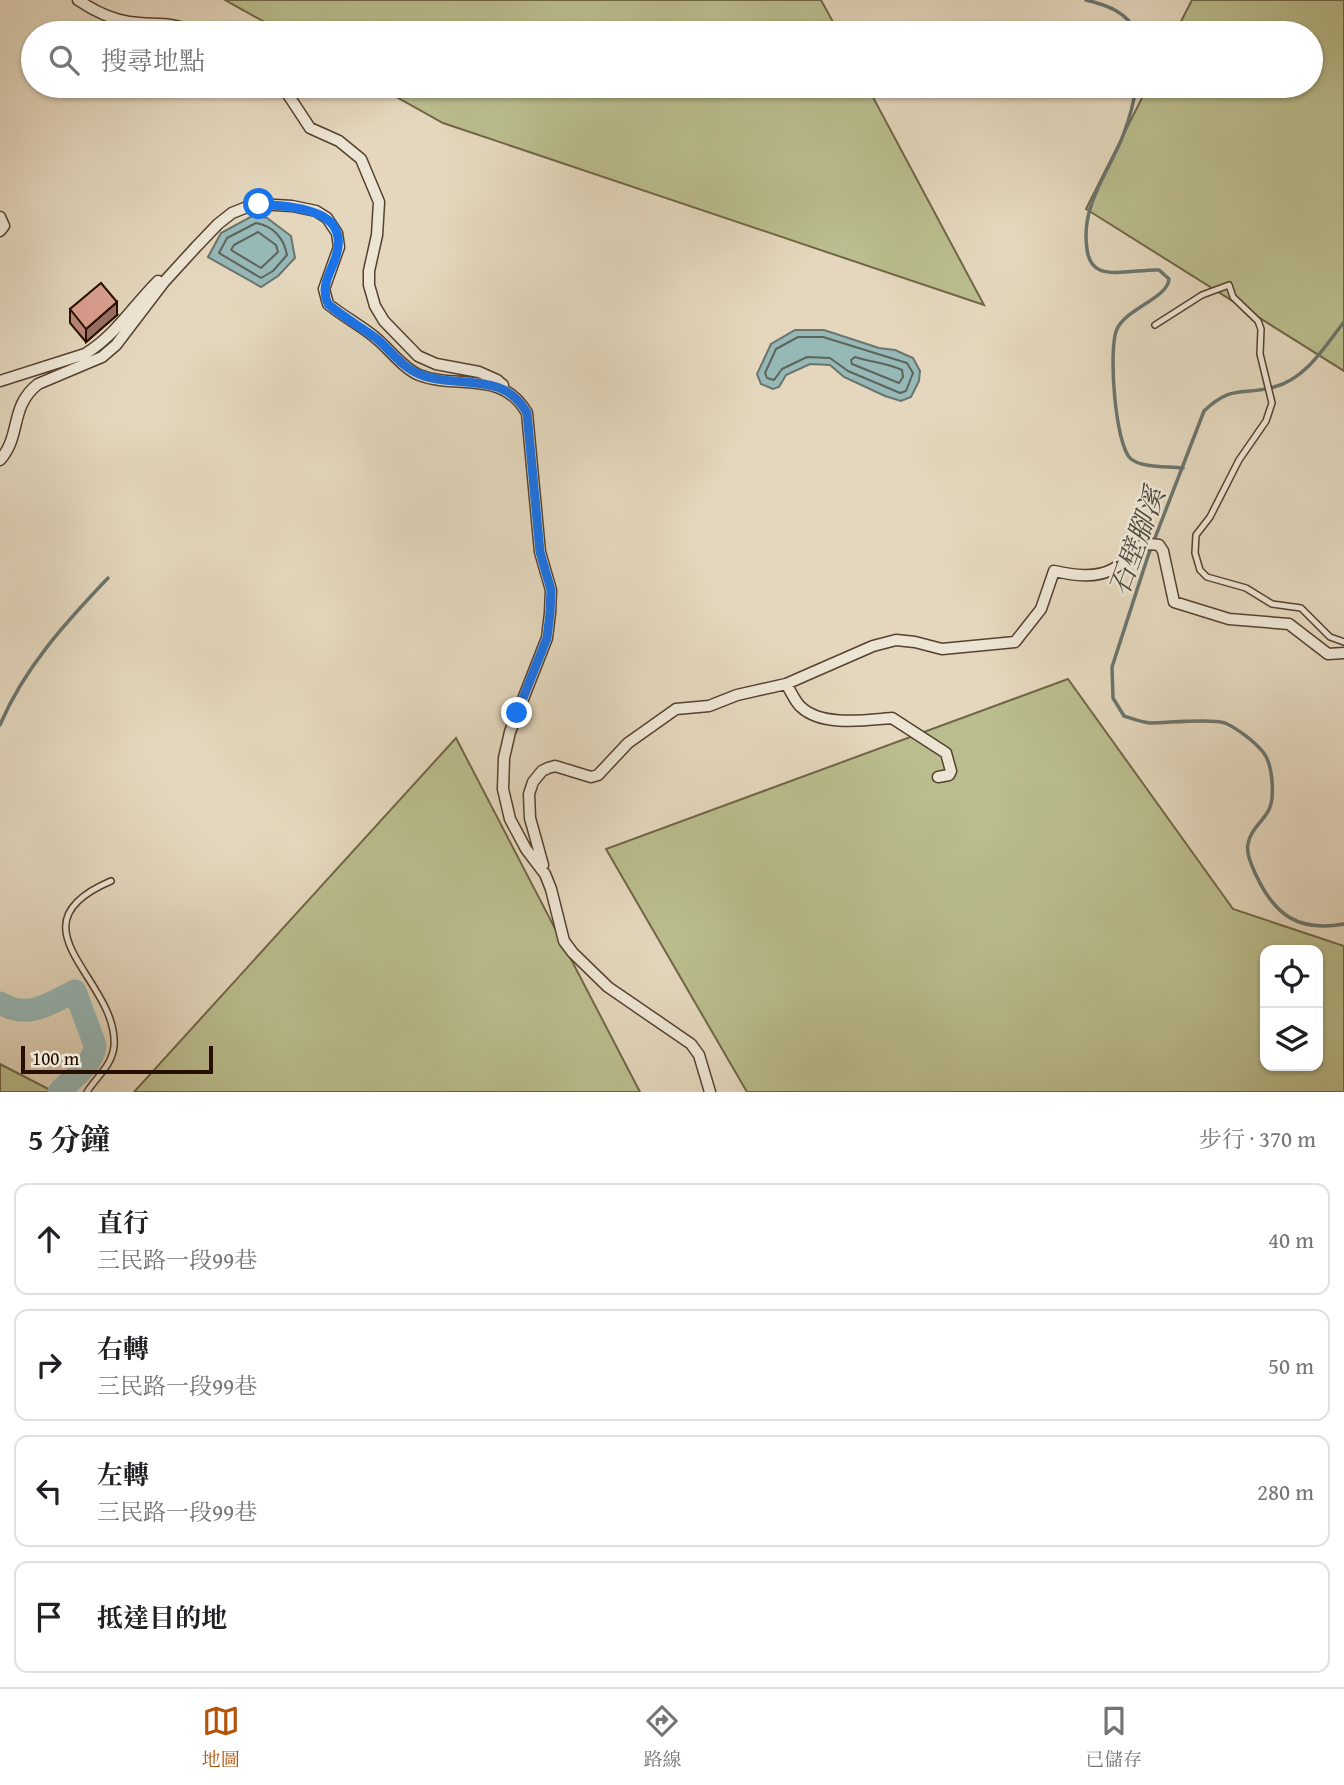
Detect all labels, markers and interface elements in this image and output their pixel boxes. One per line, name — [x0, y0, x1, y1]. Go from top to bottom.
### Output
search box — [21, 21, 1323, 98]
icon: search — [45, 41, 83, 79]
text: 搜尋地點 — [101, 41, 205, 80]
route start — [243, 188, 274, 219]
water label: 石壁腳溪 — [1098, 479, 1175, 601]
route end — [501, 697, 532, 728]
map controls — [1260, 945, 1323, 1071]
button: locate — [1260, 945, 1323, 1008]
button: layers — [1260, 1008, 1323, 1071]
scale bar — [21, 1043, 214, 1075]
text: 100 m — [32, 1044, 79, 1072]
text: 5 分鐘 — [28, 1117, 110, 1161]
text: 步行 · 370 m — [1199, 1122, 1316, 1155]
text: 直行 — [97, 1203, 149, 1242]
icon: ahead — [30, 1220, 68, 1258]
text: 40 m — [1268, 1223, 1314, 1256]
text: 三民路一段99巷 — [97, 1243, 257, 1276]
text: 右轉 — [97, 1329, 149, 1368]
icon: right — [30, 1346, 68, 1384]
text: 50 m — [1268, 1349, 1314, 1382]
text: 三民路一段99巷 — [97, 1369, 257, 1402]
text: 左轉 — [97, 1455, 149, 1494]
icon: left — [30, 1472, 68, 1510]
text: 280 m — [1257, 1475, 1314, 1508]
text: 三民路一段99巷 — [97, 1495, 257, 1528]
icon: arrive — [30, 1598, 68, 1636]
text: 抵達目的地 — [97, 1598, 227, 1637]
tab: 地圖 — [202, 1702, 240, 1773]
tab: 路線 — [643, 1702, 681, 1773]
tab: 已儲存 — [1085, 1702, 1142, 1773]

